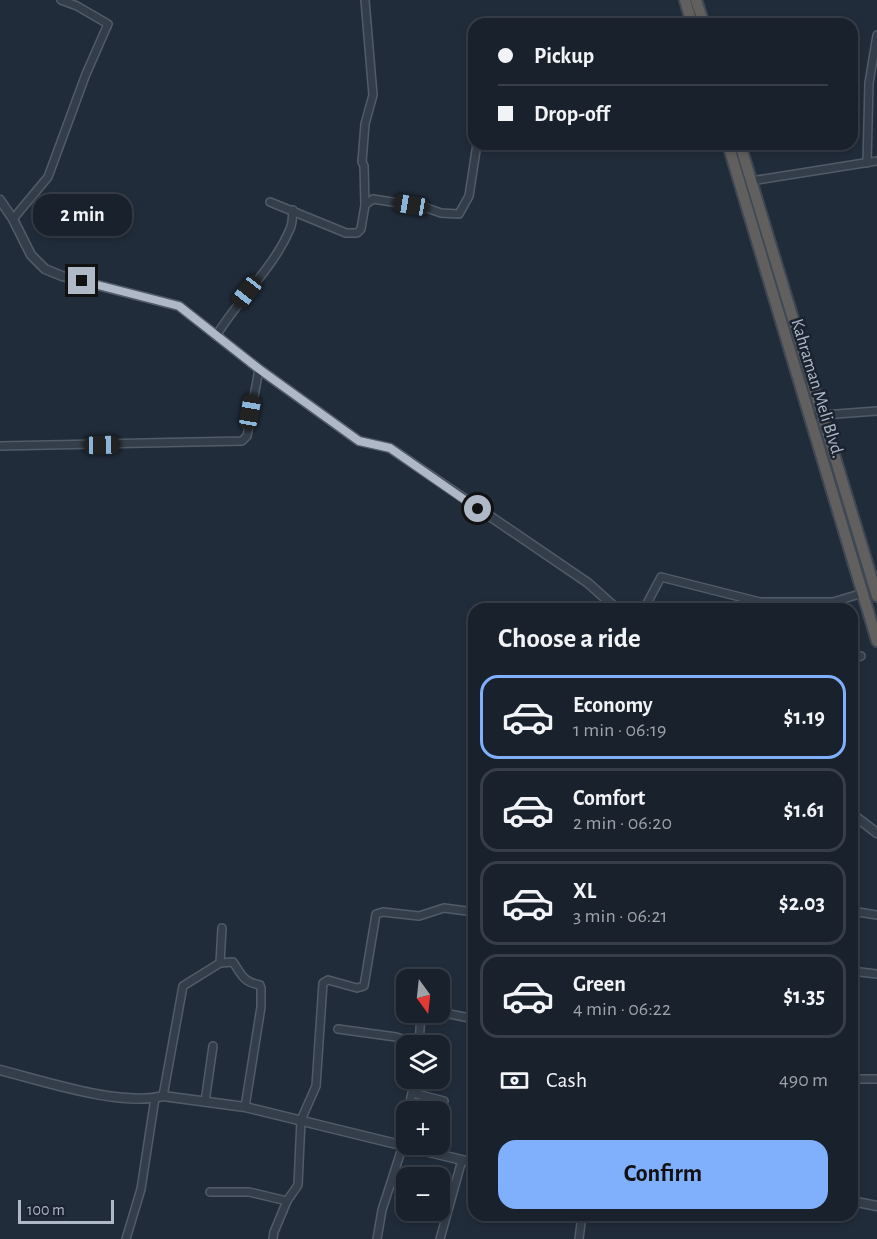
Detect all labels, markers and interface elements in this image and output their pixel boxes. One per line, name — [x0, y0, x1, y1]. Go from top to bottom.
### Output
text: Pickup — [534, 45, 594, 67]
text: Drop-off — [534, 103, 610, 125]
car — [392, 193, 430, 217]
callout: 2 min — [32, 194, 132, 236]
text: 2 min — [60, 205, 105, 225]
route end — [68, 267, 95, 294]
car — [229, 272, 265, 312]
street label: Kahraman Meli Blvd. — [787, 317, 847, 460]
car — [238, 393, 262, 431]
car — [84, 436, 120, 454]
route start — [464, 495, 491, 522]
text: Choose a ride — [498, 625, 641, 652]
icon: car — [501, 690, 555, 744]
text: Economy — [573, 694, 653, 716]
text: $1.19 — [784, 706, 825, 728]
text: 1 min · 06:19 — [573, 720, 666, 740]
icon: car — [501, 783, 555, 837]
text: Comfort — [573, 787, 645, 809]
text: $1.61 — [784, 799, 825, 821]
text: 2 min · 06:20 — [573, 813, 672, 833]
icon: car — [501, 876, 555, 930]
text: XL — [573, 880, 596, 902]
text: $2.03 — [779, 892, 825, 914]
text: 3 min · 06:21 — [573, 906, 667, 926]
north arrow — [396, 969, 450, 1023]
map controls — [396, 969, 450, 1221]
icon: car — [501, 969, 555, 1023]
text: Green — [573, 973, 626, 995]
text: $1.35 — [783, 985, 825, 1007]
text: 4 min · 06:22 — [573, 999, 671, 1019]
button: layers — [396, 1035, 450, 1089]
icon: cash — [498, 1064, 531, 1097]
text: Cash — [546, 1069, 587, 1091]
text: 490 m — [779, 1070, 828, 1090]
button: + — [396, 1101, 450, 1155]
button: Confirm — [498, 1140, 828, 1209]
button: − — [396, 1167, 450, 1221]
scale bar — [18, 1197, 114, 1224]
text: 100 m — [27, 1202, 65, 1218]

